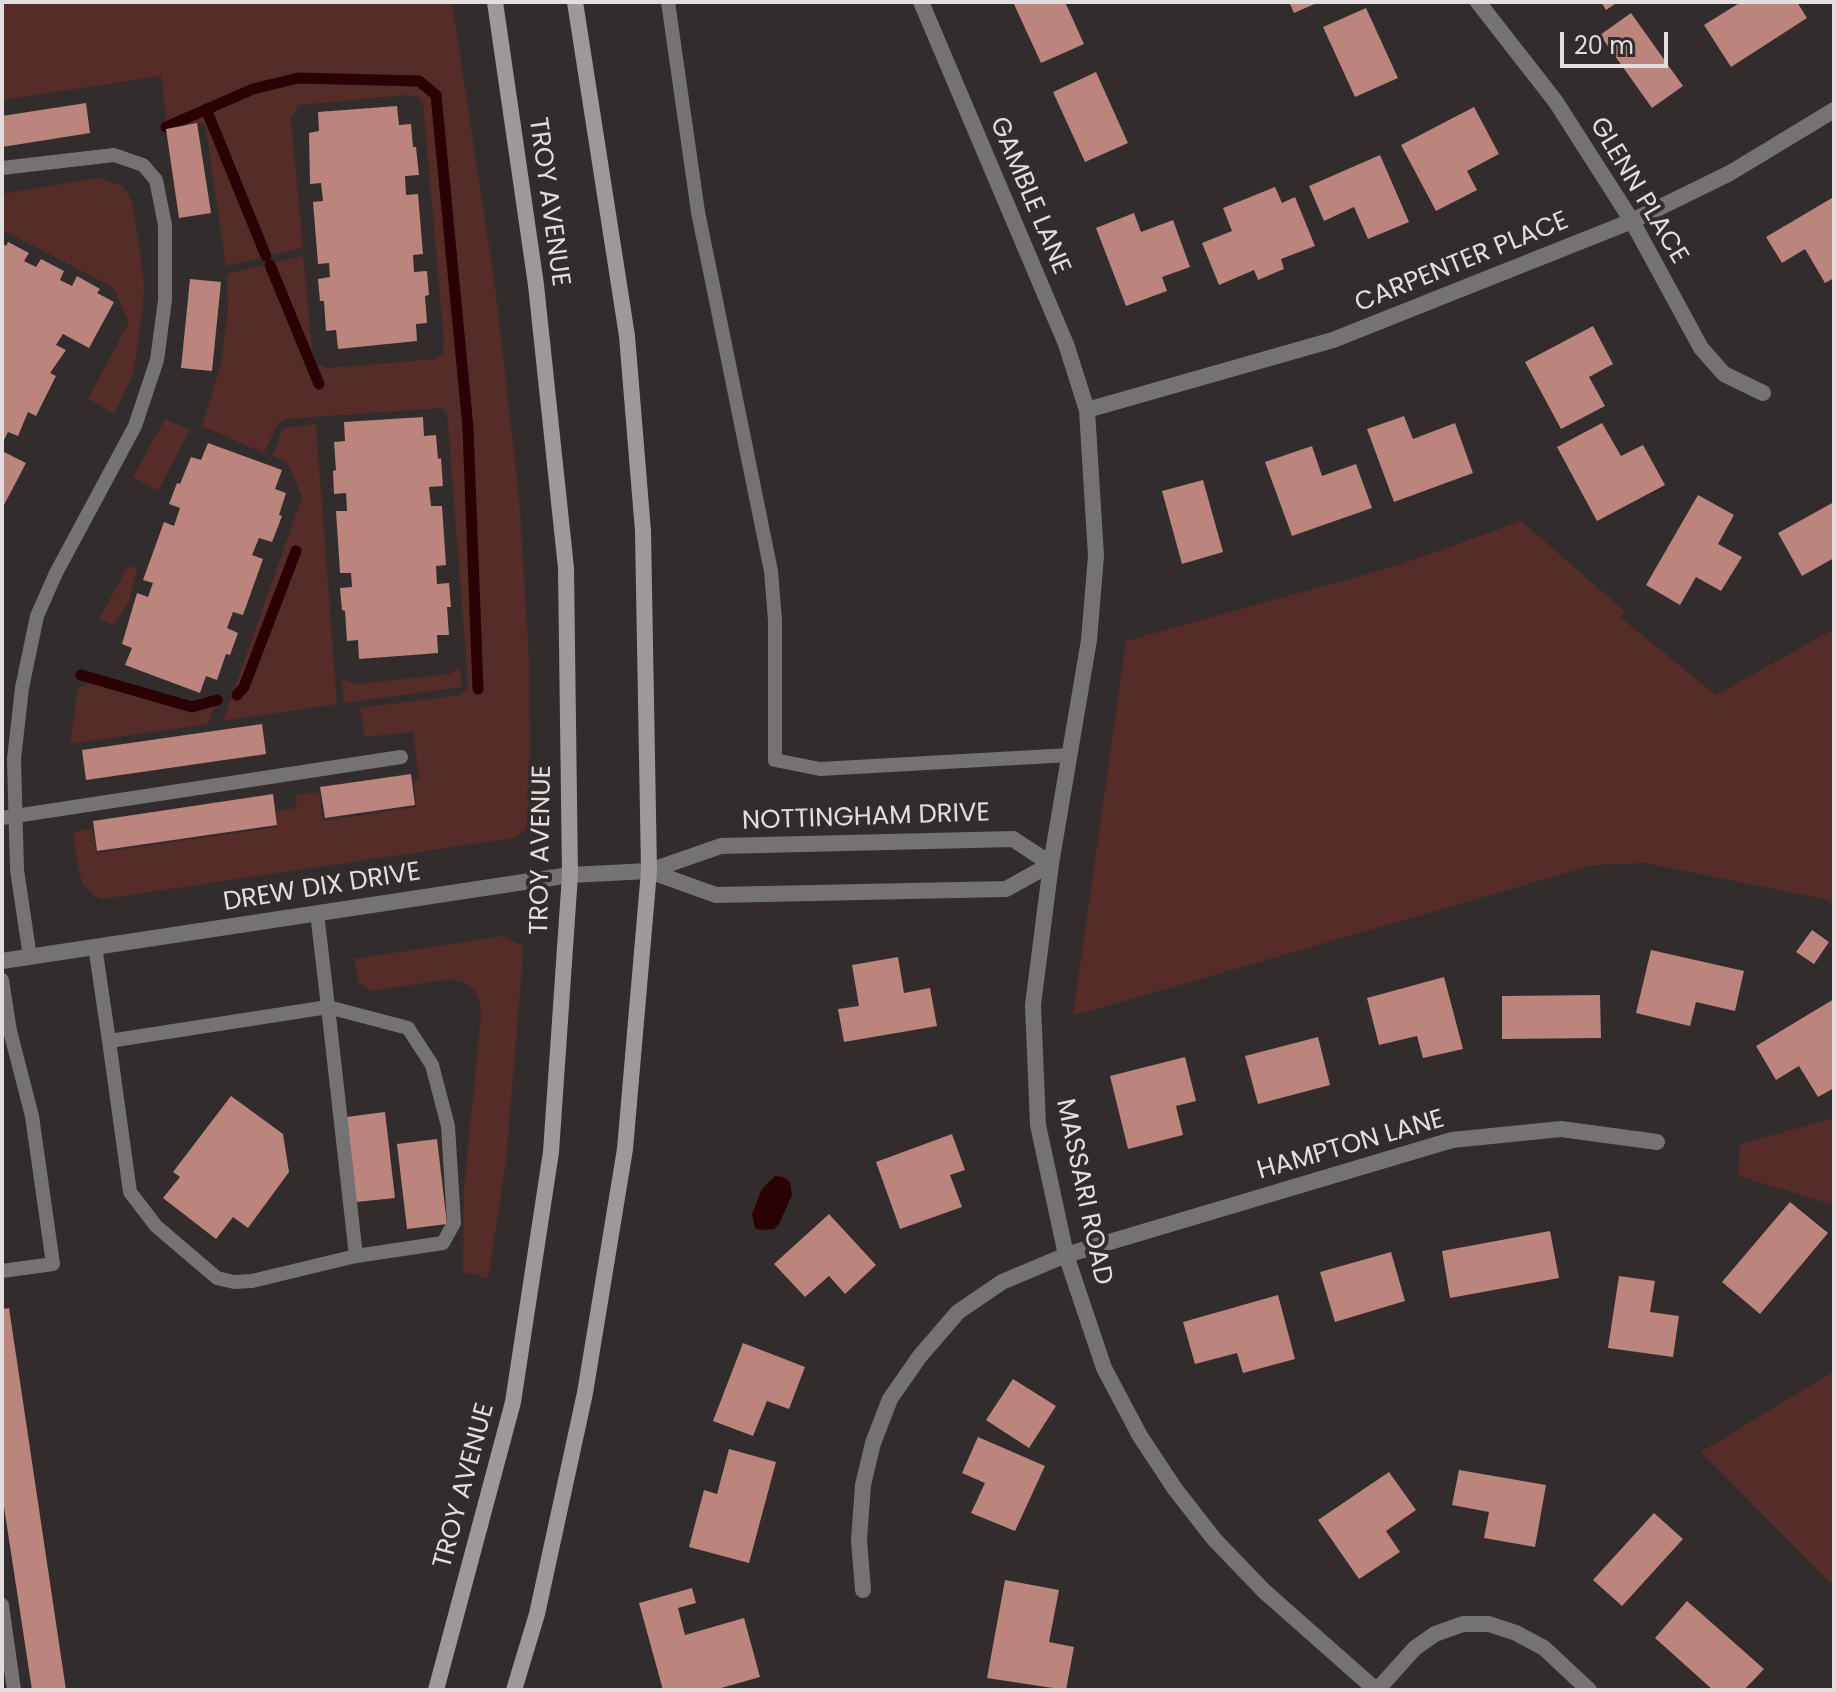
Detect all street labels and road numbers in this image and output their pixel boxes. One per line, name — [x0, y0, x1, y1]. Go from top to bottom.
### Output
street label: GLENN PLACE — [1582, 112, 1694, 270]
street label: GAMBLE LANE — [982, 113, 1076, 279]
street label: TROY AVENUE — [521, 116, 575, 288]
street label: CARPENTER PLACE — [1351, 206, 1573, 320]
street label: TROY AVENUE — [525, 765, 559, 935]
street label: NOTTINGHAM DRIVE — [741, 798, 991, 838]
street label: DREW DIX DRIVE — [221, 857, 423, 919]
street label: MASSARI ROAD — [1048, 1096, 1118, 1288]
street label: HAMPTON LANE — [1254, 1104, 1448, 1188]
street label: TROY AVENUE — [428, 1400, 502, 1572]

